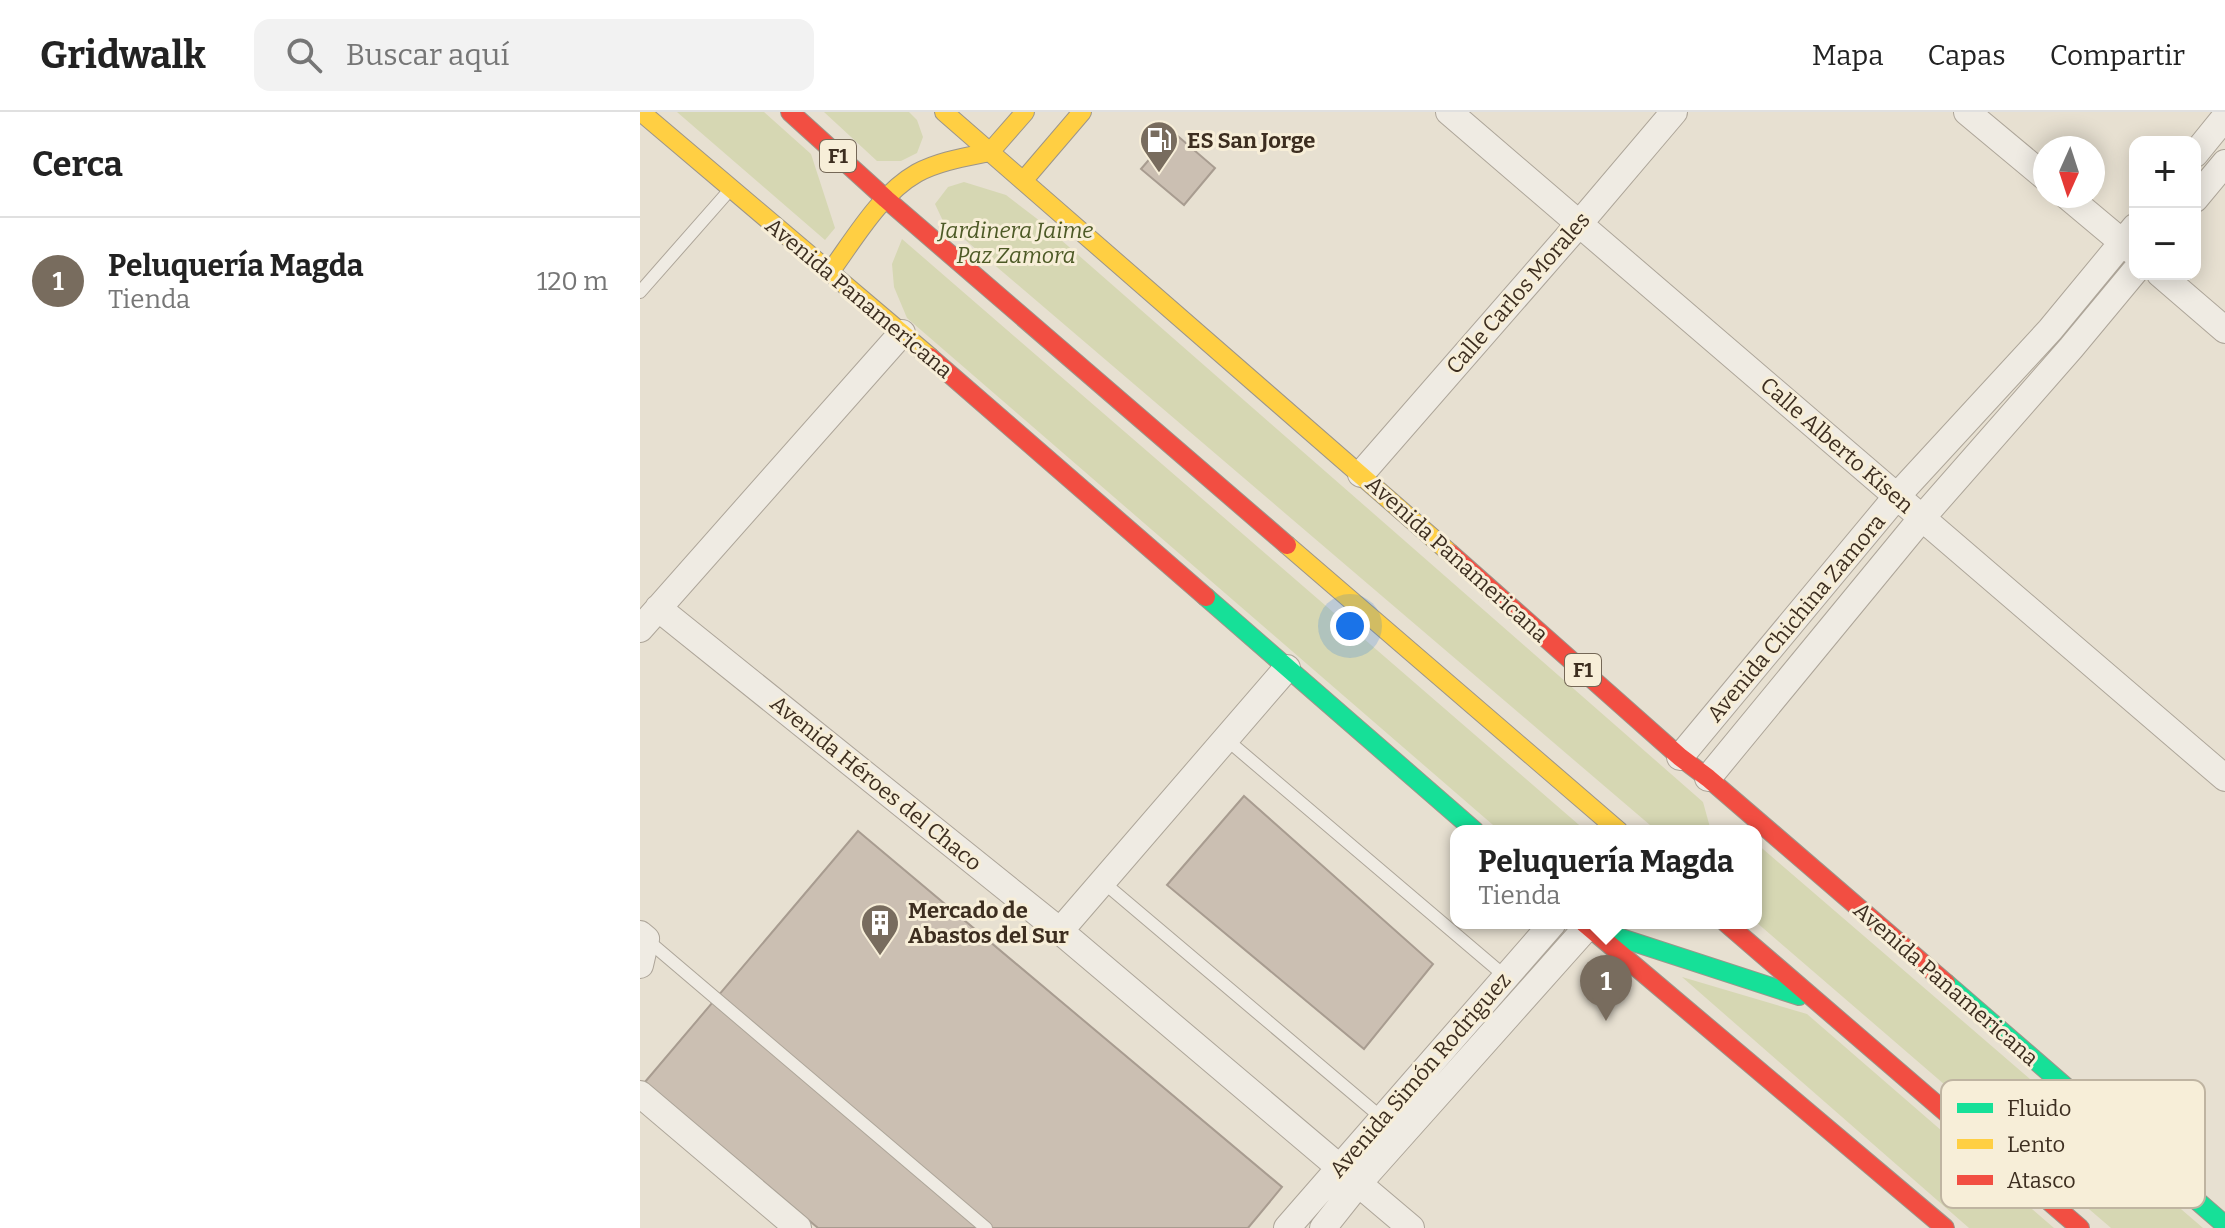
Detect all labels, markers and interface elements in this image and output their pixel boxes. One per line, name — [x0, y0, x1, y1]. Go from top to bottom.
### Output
search box — [254, 19, 814, 91]
text: Gridwalk — [40, 32, 206, 78]
icon: search — [282, 33, 326, 77]
text: Buscar aquí — [346, 37, 509, 73]
text: Mapa — [1812, 39, 1883, 72]
text: Capas — [1927, 39, 2006, 72]
text: Compartir — [2050, 39, 2185, 72]
fuel station icon: ES San Jorge — [1138, 119, 1180, 174]
place label: ES San Jorge — [1187, 127, 1315, 154]
north arrow — [2033, 136, 2105, 208]
map controls — [2129, 136, 2201, 280]
button: + — [2129, 136, 2201, 208]
road number: F1 — [820, 140, 856, 172]
text: Cerca — [32, 144, 123, 185]
street label: Calle Carlos Morales — [1440, 207, 1596, 379]
button: − — [2129, 208, 2201, 280]
street label: Avenida Panamericana — [760, 212, 958, 384]
park label: Jardinera Jaime Paz Zamora — [937, 217, 1093, 269]
text: Peluquería Magda — [108, 248, 363, 284]
text: 1 — [52, 266, 64, 297]
text: 120 m — [537, 266, 608, 297]
text: Tienda — [108, 284, 190, 315]
street label: Calle Alberto Kisen — [1755, 371, 1919, 519]
street label: Avenida Panamericana — [1360, 470, 1554, 648]
street label: Avenida Chichina Zamora — [1701, 509, 1891, 727]
your location — [1330, 606, 1370, 646]
road number: F1 — [1565, 654, 1601, 686]
street label: Avenida Héroes del Chaco — [765, 689, 987, 877]
popup — [1450, 825, 1762, 929]
text: Peluquería Magda — [1478, 844, 1734, 880]
text: Tienda — [1478, 880, 1561, 911]
street label: Avenida Panamericana — [1848, 896, 2044, 1072]
place label: Mercado de Abastos del Sur — [908, 897, 1070, 949]
building icon: Mercado de Abastos del Sur — [859, 902, 901, 957]
pin: 1 — [1580, 955, 1632, 1021]
street label: Avenida Simón Rodriguez — [1324, 967, 1516, 1183]
legend — [1941, 1080, 2205, 1208]
text: Fluido — [2007, 1095, 2071, 1122]
text: Lento — [2007, 1131, 2065, 1158]
text: Atasco — [2007, 1167, 2076, 1194]

